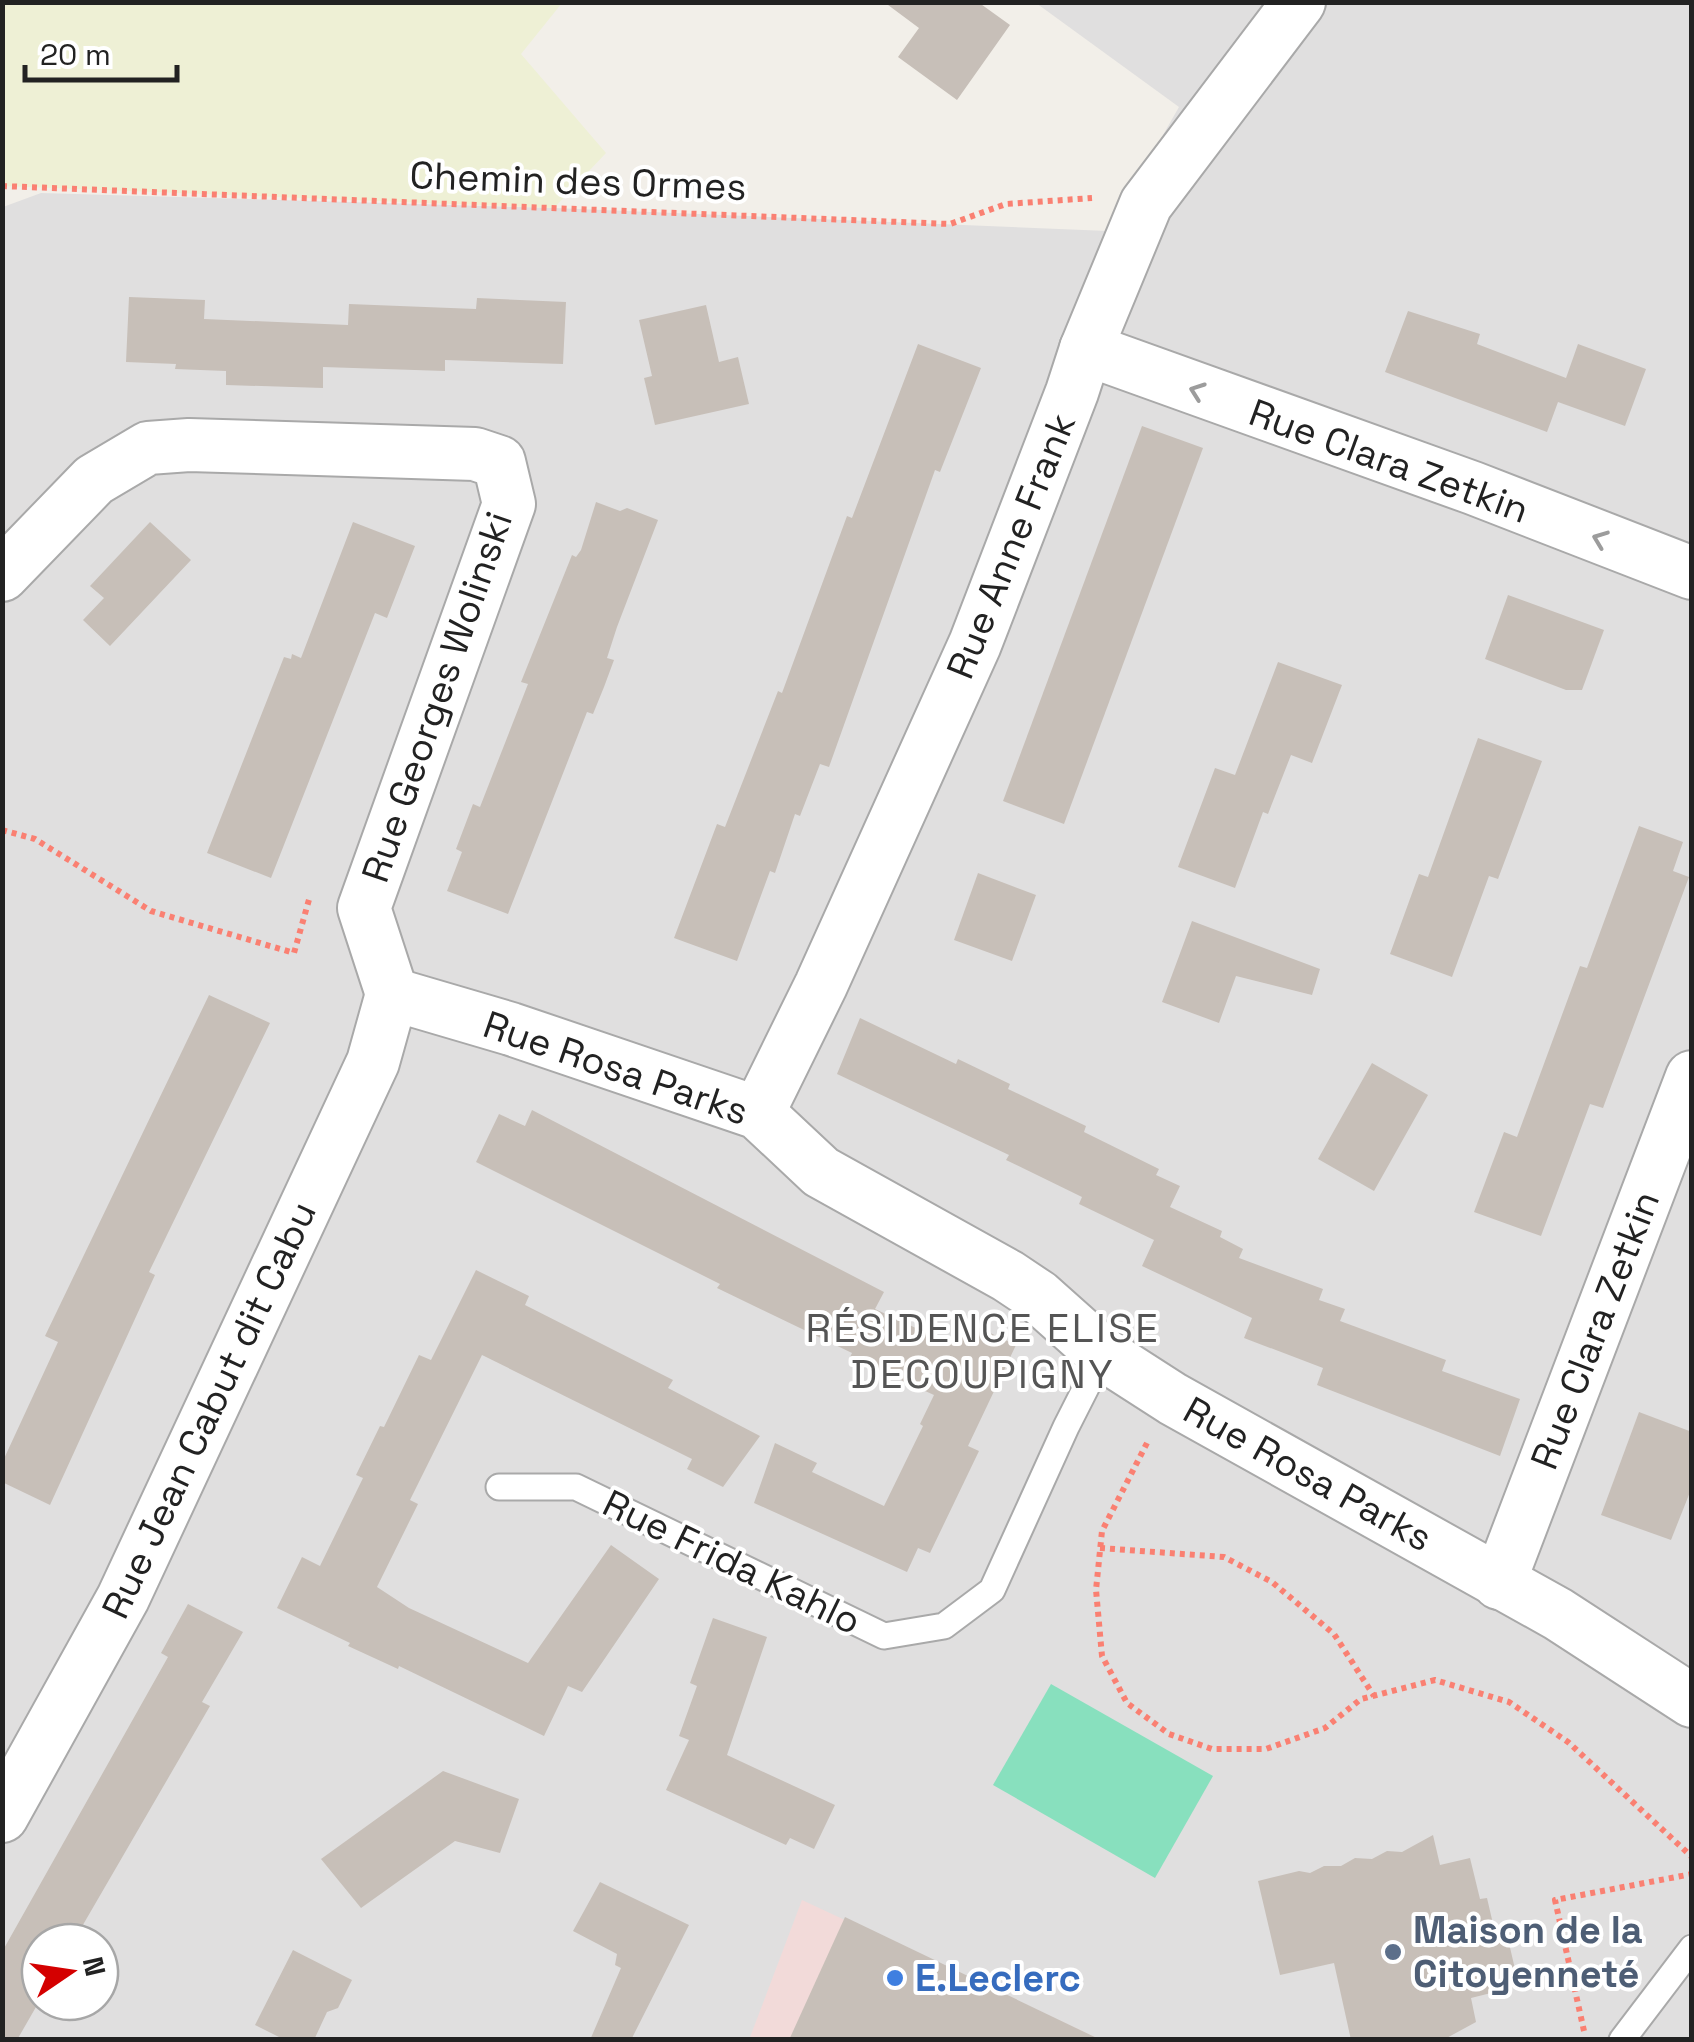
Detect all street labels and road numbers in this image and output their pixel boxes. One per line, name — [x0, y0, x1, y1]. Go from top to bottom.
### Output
street label: Chemin des Ormes — [409, 151, 747, 211]
street label: Rue Clara Zetkin — [1243, 388, 1535, 534]
street label: Rue Anne Frank — [936, 406, 1086, 686]
street label: Rue Georges Wolinski — [351, 506, 523, 888]
street label: Rue Rosa Parks — [477, 1000, 755, 1136]
street label: Rue Clara Zetkin — [1520, 1184, 1670, 1476]
street label: Rue Jean Cabut dit Cabu — [91, 1194, 327, 1626]
street label: Rue Rosa Parks — [1175, 1386, 1441, 1562]
street label: Rue Frida Kahlo — [595, 1479, 869, 1645]

